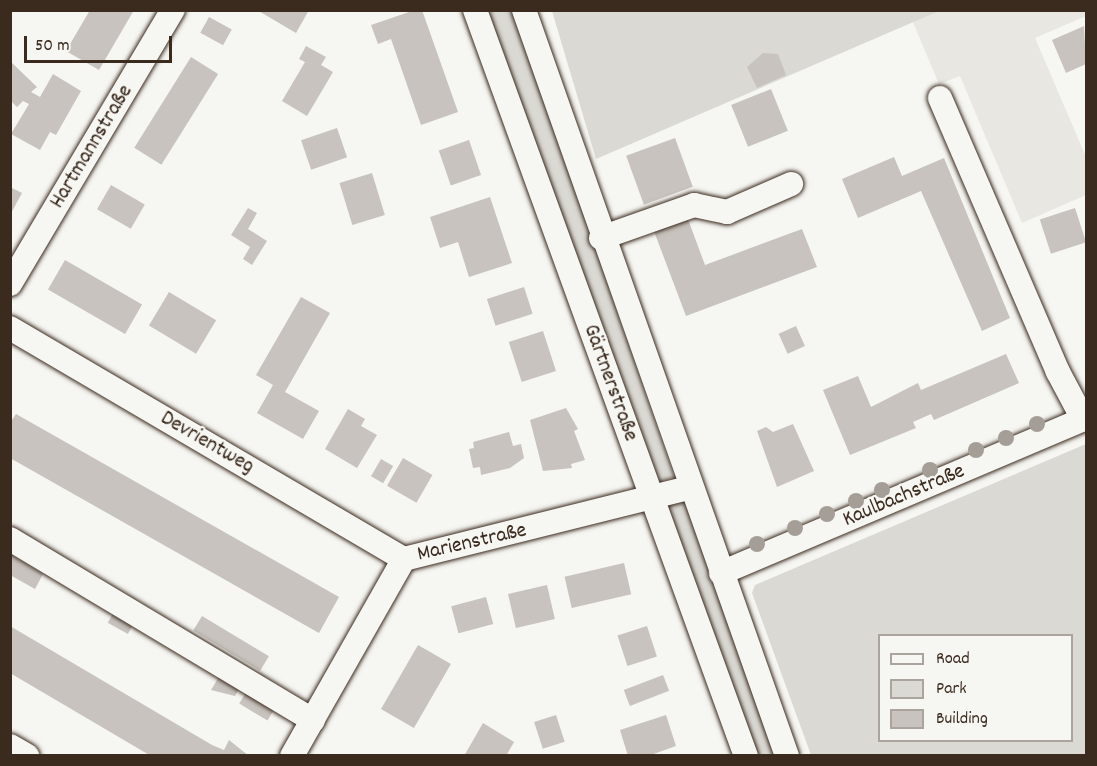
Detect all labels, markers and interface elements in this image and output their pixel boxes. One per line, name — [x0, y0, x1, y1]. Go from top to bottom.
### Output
scale bar — [27, 24, 176, 62]
text: 50 m — [35, 34, 70, 59]
street label: Hartmannstraße — [45, 80, 139, 214]
street label: Gärtnerstraße — [577, 321, 643, 445]
street label: Devrientweg — [155, 406, 259, 480]
street label: Kaulbachstraße — [839, 458, 969, 534]
street label: Marienstraße — [415, 518, 529, 568]
legend — [878, 634, 1073, 742]
text: Road — [936, 647, 970, 672]
text: Park — [936, 677, 967, 702]
text: Building — [936, 707, 988, 732]

